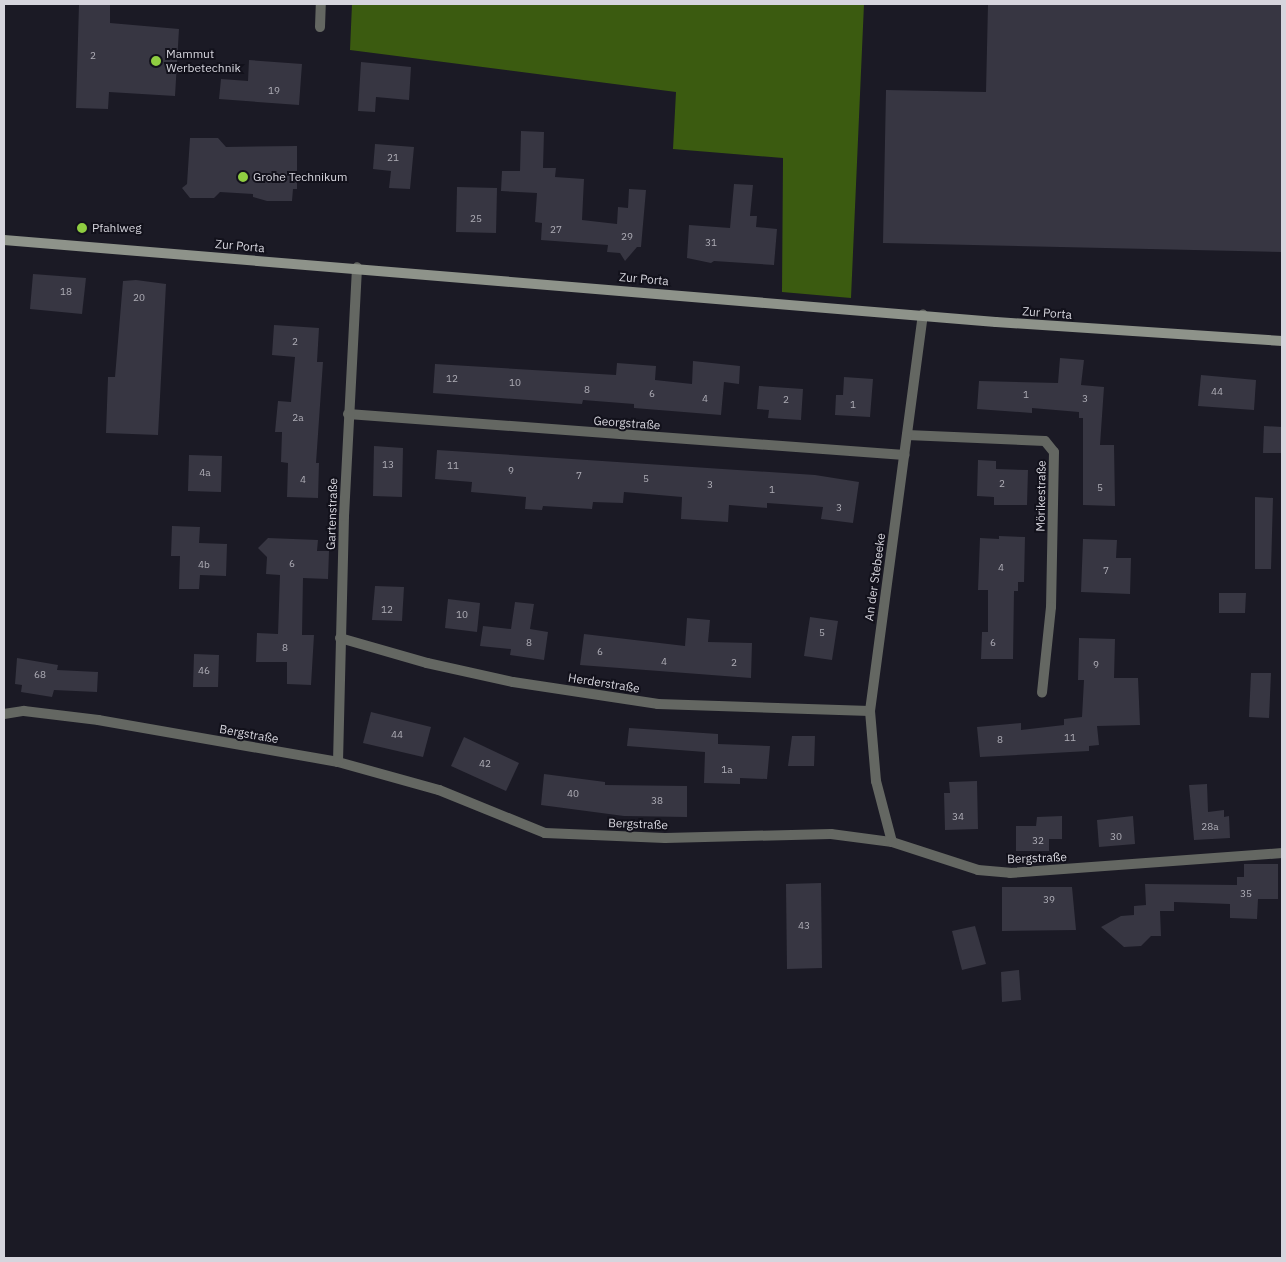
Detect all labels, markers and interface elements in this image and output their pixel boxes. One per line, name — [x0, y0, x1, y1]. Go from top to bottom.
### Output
place label: Mammut Werbetechnik — [166, 47, 241, 75]
house number: 2 — [90, 50, 96, 62]
marker: Mammut Werbetechnik — [150, 55, 162, 67]
house number: 19 — [268, 85, 280, 97]
house number: 21 — [387, 152, 399, 164]
place label: Grohe Technikum — [253, 170, 347, 184]
marker: Grohe Technikum — [237, 171, 249, 183]
house number: 25 — [470, 213, 482, 225]
place label: Pfahlweg — [92, 221, 142, 235]
marker: Pfahlweg — [76, 222, 88, 234]
house number: 27 — [550, 224, 562, 236]
house number: 29 — [621, 231, 633, 243]
street label: Zur Porta — [215, 237, 265, 255]
house number: 31 — [705, 237, 717, 249]
street label: Zur Porta — [619, 270, 669, 288]
house number: 18 — [60, 286, 72, 298]
house number: 20 — [133, 292, 145, 304]
street label: Zur Porta — [1022, 304, 1072, 322]
house number: 2 — [292, 336, 298, 348]
house number: 12 — [446, 373, 458, 385]
house number: 10 — [509, 377, 521, 389]
house number: 8 — [584, 384, 590, 396]
house number: 44 — [1211, 386, 1223, 398]
house number: 6 — [649, 388, 655, 400]
house number: 1 — [1023, 389, 1029, 401]
house number: 4 — [702, 393, 708, 405]
house number: 3 — [1082, 393, 1088, 405]
house number: 2 — [783, 394, 789, 406]
house number: 1 — [850, 399, 856, 411]
house number: 2a — [292, 412, 304, 424]
street label: Georgstraße — [593, 413, 661, 433]
house number: 13 — [382, 459, 394, 471]
house number: 11 — [447, 460, 459, 472]
street label: Mörikestraße — [1033, 460, 1049, 532]
house number: 9 — [508, 465, 514, 477]
house number: 4a — [199, 467, 211, 479]
house number: 7 — [576, 470, 582, 482]
house number: 5 — [643, 473, 649, 485]
house number: 4 — [300, 474, 306, 486]
street label: Gartenstraße — [324, 478, 340, 550]
house number: 2 — [999, 478, 1005, 490]
house number: 3 — [707, 479, 713, 491]
house number: 5 — [1097, 482, 1103, 494]
house number: 1 — [769, 484, 775, 496]
house number: 3 — [836, 502, 842, 514]
street label: An der Stebeeke — [862, 532, 888, 622]
house number: 6 — [289, 558, 295, 570]
house number: 4b — [198, 559, 210, 571]
house number: 4 — [998, 562, 1004, 574]
house number: 7 — [1103, 565, 1109, 577]
house number: 12 — [381, 604, 393, 616]
house number: 10 — [456, 609, 468, 621]
house number: 5 — [819, 627, 825, 639]
house number: 8 — [526, 637, 532, 649]
house number: 6 — [990, 637, 996, 649]
house number: 8 — [282, 642, 288, 654]
house number: 6 — [597, 646, 603, 658]
house number: 4 — [661, 656, 667, 668]
house number: 2 — [731, 657, 737, 669]
house number: 9 — [1093, 659, 1099, 671]
house number: 46 — [198, 665, 210, 677]
house number: 68 — [34, 669, 46, 681]
street label: Herderstraße — [567, 670, 641, 696]
street label: Bergstraße — [218, 722, 280, 746]
house number: 44 — [391, 729, 403, 741]
house number: 11 — [1064, 732, 1076, 744]
house number: 8 — [997, 734, 1003, 746]
house number: 42 — [479, 758, 491, 770]
house number: 1a — [721, 764, 733, 776]
house number: 40 — [567, 788, 579, 800]
house number: 38 — [651, 795, 663, 807]
house number: 34 — [952, 811, 964, 823]
street label: Bergstraße — [608, 816, 668, 832]
house number: 28a — [1201, 821, 1219, 833]
house number: 30 — [1110, 831, 1122, 843]
house number: 32 — [1032, 835, 1044, 847]
street label: Bergstraße — [1007, 850, 1067, 866]
house number: 35 — [1240, 888, 1252, 900]
house number: 39 — [1043, 894, 1055, 906]
house number: 43 — [798, 920, 810, 932]

